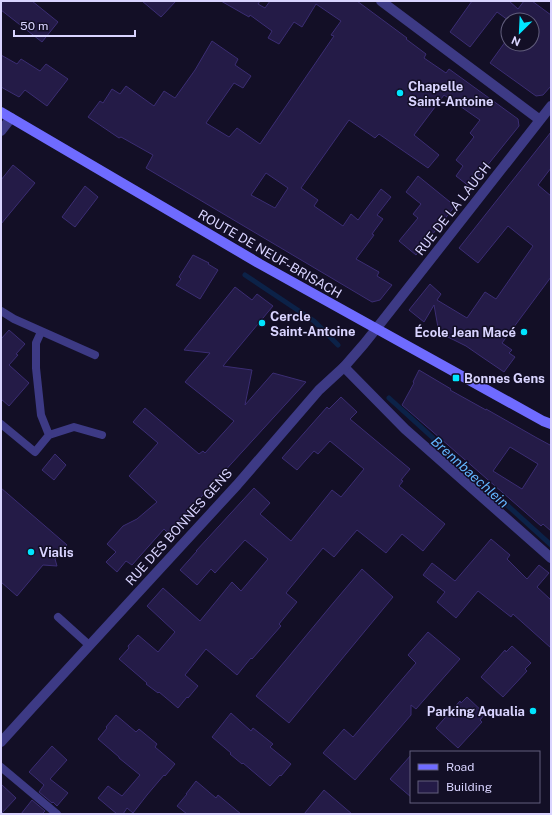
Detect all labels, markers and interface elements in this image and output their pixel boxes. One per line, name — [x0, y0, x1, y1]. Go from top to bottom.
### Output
scale bar — [14, 12, 135, 38]
north arrow — [500, 12, 540, 52]
text: 50 m — [20, 19, 48, 33]
text: N — [510, 34, 522, 48]
place label: Chapelle Saint-Antoine — [408, 79, 494, 109]
marker: Chapelle Saint-Antoine — [395, 88, 405, 98]
street label: RUE DE LA LAUCH — [412, 160, 494, 258]
street label: ROUTE DE NEUF-BRISACH — [196, 207, 344, 301]
place label: Cercle Saint-Antoine — [270, 309, 356, 339]
marker: Cercle Saint-Antoine — [257, 318, 267, 328]
place label: École Jean Macé — [414, 324, 516, 340]
marker: École Jean Macé — [519, 327, 529, 337]
place label: Bonnes Gens — [464, 371, 545, 386]
marker: Bonnes Gens — [451, 373, 461, 383]
water label: Brennbaechlein — [428, 433, 512, 511]
street label: RUE DES BONNES GENS — [123, 466, 235, 588]
place label: Vialis — [39, 545, 74, 560]
marker: Vialis — [26, 547, 36, 557]
place label: Parking Aqualia — [427, 704, 525, 719]
marker: Parking Aqualia — [528, 706, 538, 716]
legend — [410, 751, 540, 803]
text: Road — [446, 760, 474, 774]
text: Building — [446, 780, 492, 794]

